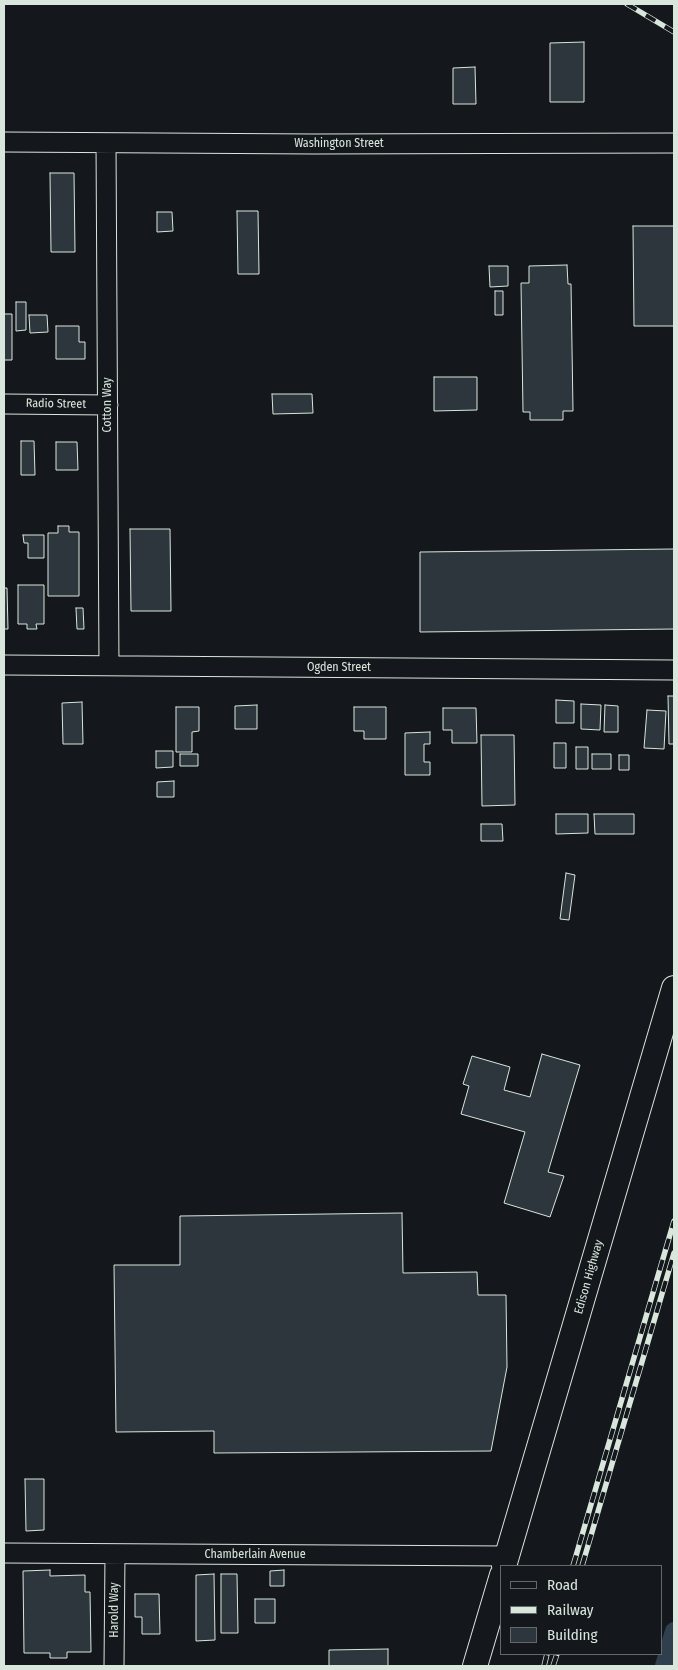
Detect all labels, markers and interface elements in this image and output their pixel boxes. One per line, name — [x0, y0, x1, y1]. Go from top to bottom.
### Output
street label: Washington Street — [294, 137, 384, 151]
street label: Cotton Way — [101, 378, 115, 432]
street label: Radio Street — [26, 396, 86, 412]
street label: Ogden Street — [307, 661, 371, 675]
street label: Edison Highway — [572, 1238, 606, 1316]
street label: Chamberlain Avenue — [204, 1548, 306, 1562]
legend — [500, 1565, 663, 1655]
text: Road — [547, 1576, 578, 1594]
street label: Harold Way — [108, 1582, 122, 1638]
text: Railway — [547, 1601, 594, 1619]
text: Building — [547, 1626, 598, 1644]

